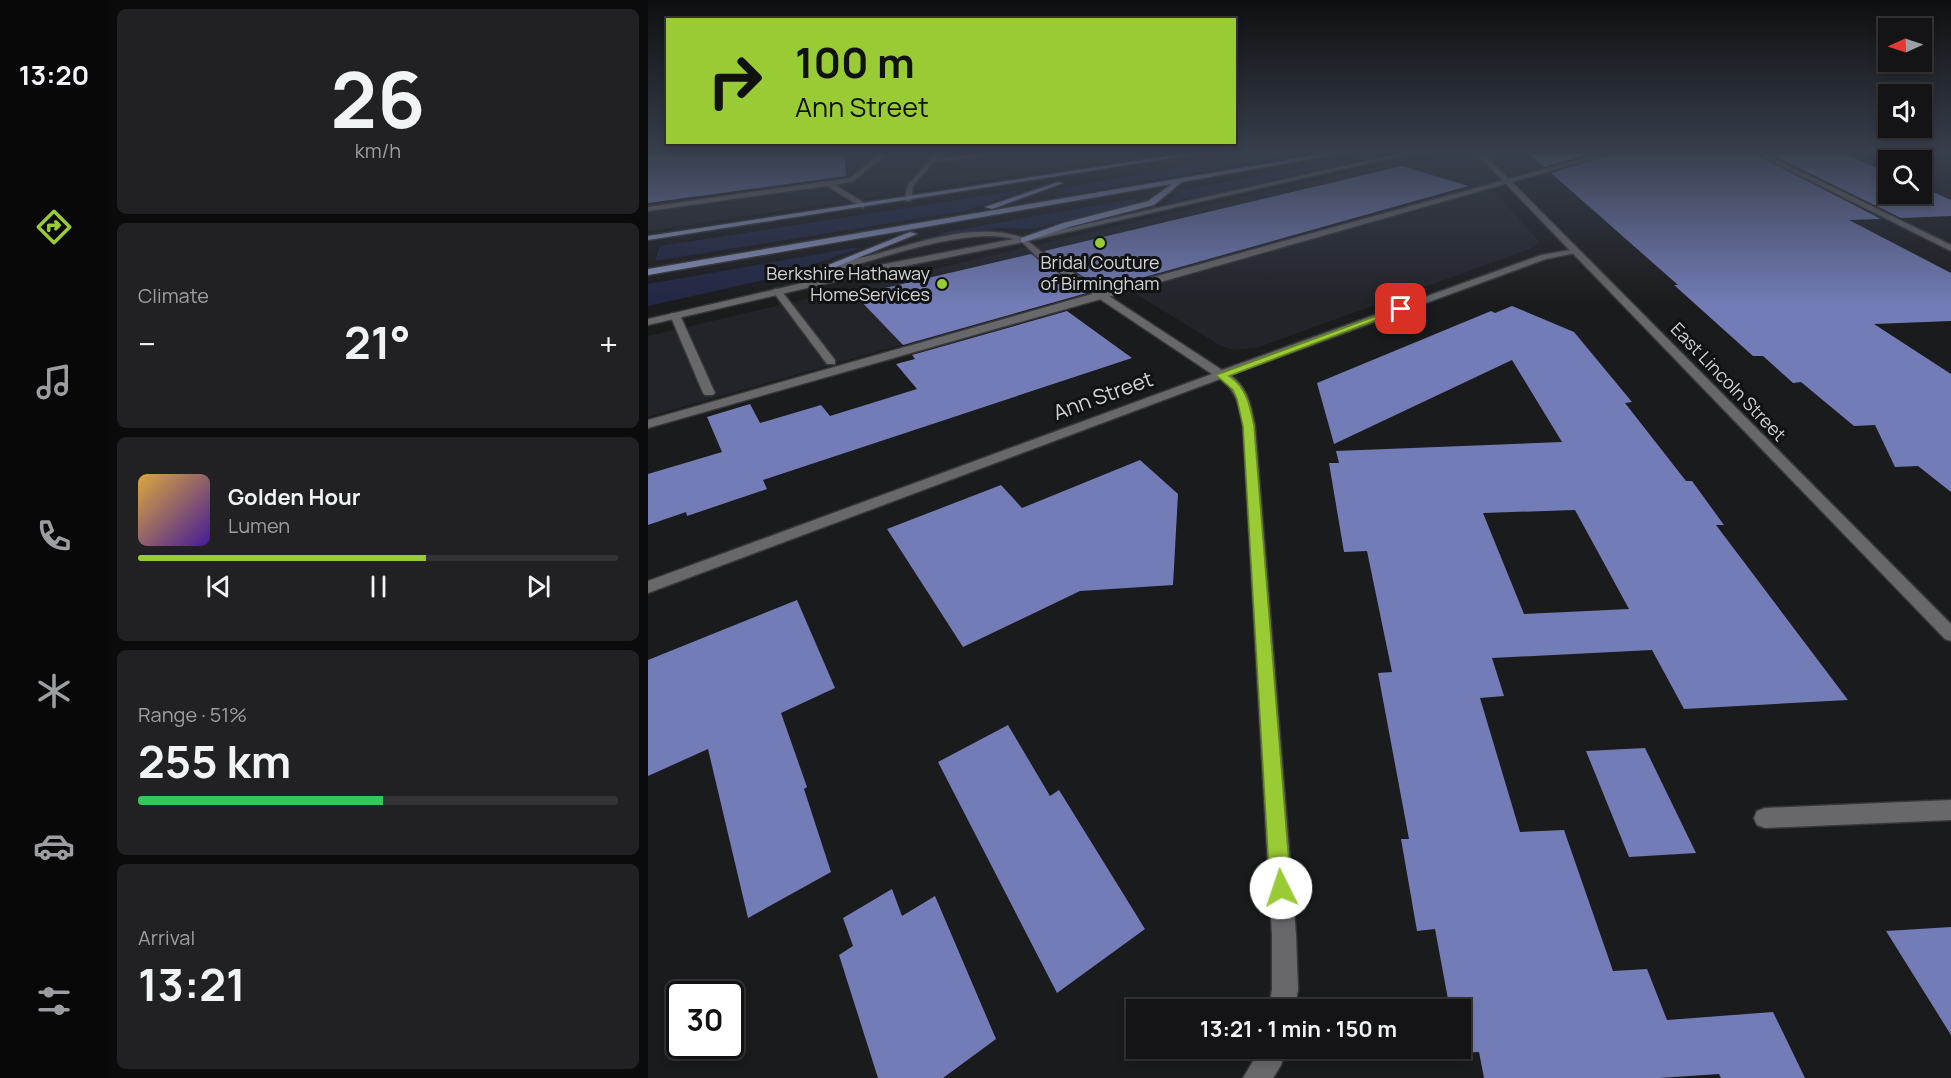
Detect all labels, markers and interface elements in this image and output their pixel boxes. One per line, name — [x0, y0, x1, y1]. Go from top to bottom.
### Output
north arrow — [1878, 18, 1932, 72]
map controls — [1878, 18, 1932, 204]
text: 100 m — [795, 33, 915, 91]
icon: right — [696, 42, 774, 120]
text: 26 — [331, 45, 425, 151]
text: 13:20 — [19, 56, 89, 93]
button: sound — [1878, 84, 1932, 138]
text: Ann Street — [795, 88, 929, 125]
text: km/h — [355, 137, 401, 164]
button: search — [1878, 150, 1932, 204]
icon: directions — [33, 206, 75, 248]
marker: Bridal Couture of Birmingham — [1093, 236, 1107, 250]
place label: Bridal Couture of Birmingham — [1040, 250, 1160, 295]
place label: Berkshire Hathaway HomeServices — [766, 261, 930, 306]
marker: Berkshire Hathaway HomeServices — [935, 277, 949, 291]
text: Climate — [138, 282, 209, 309]
pin — [1375, 283, 1426, 334]
icon: arrive — [1384, 292, 1417, 325]
text: 21° — [344, 311, 411, 373]
street label: East Lincoln Street — [1666, 317, 1792, 446]
text: − — [138, 321, 156, 366]
text: + — [599, 321, 618, 366]
icon: music — [33, 361, 75, 403]
street label: Ann Street — [1049, 364, 1156, 426]
text: Golden Hour — [228, 482, 361, 512]
text: Lumen — [228, 512, 290, 539]
icon: phone — [33, 515, 75, 557]
icon: previous — [202, 570, 235, 603]
icon: pause — [362, 570, 395, 603]
icon: next — [522, 570, 555, 603]
icon: climate — [33, 670, 75, 712]
text: Range · 51% — [138, 701, 247, 728]
text: 255 km — [138, 730, 291, 792]
icon: car — [33, 825, 75, 867]
position arrow — [1249, 856, 1313, 920]
text: Arrival — [138, 924, 195, 951]
text: 13:21 — [138, 953, 246, 1015]
icon: filters — [33, 980, 75, 1022]
speed limit sign: 30 — [666, 981, 744, 1059]
text: 13:21 · 1 min · 150 m — [1200, 1014, 1397, 1044]

